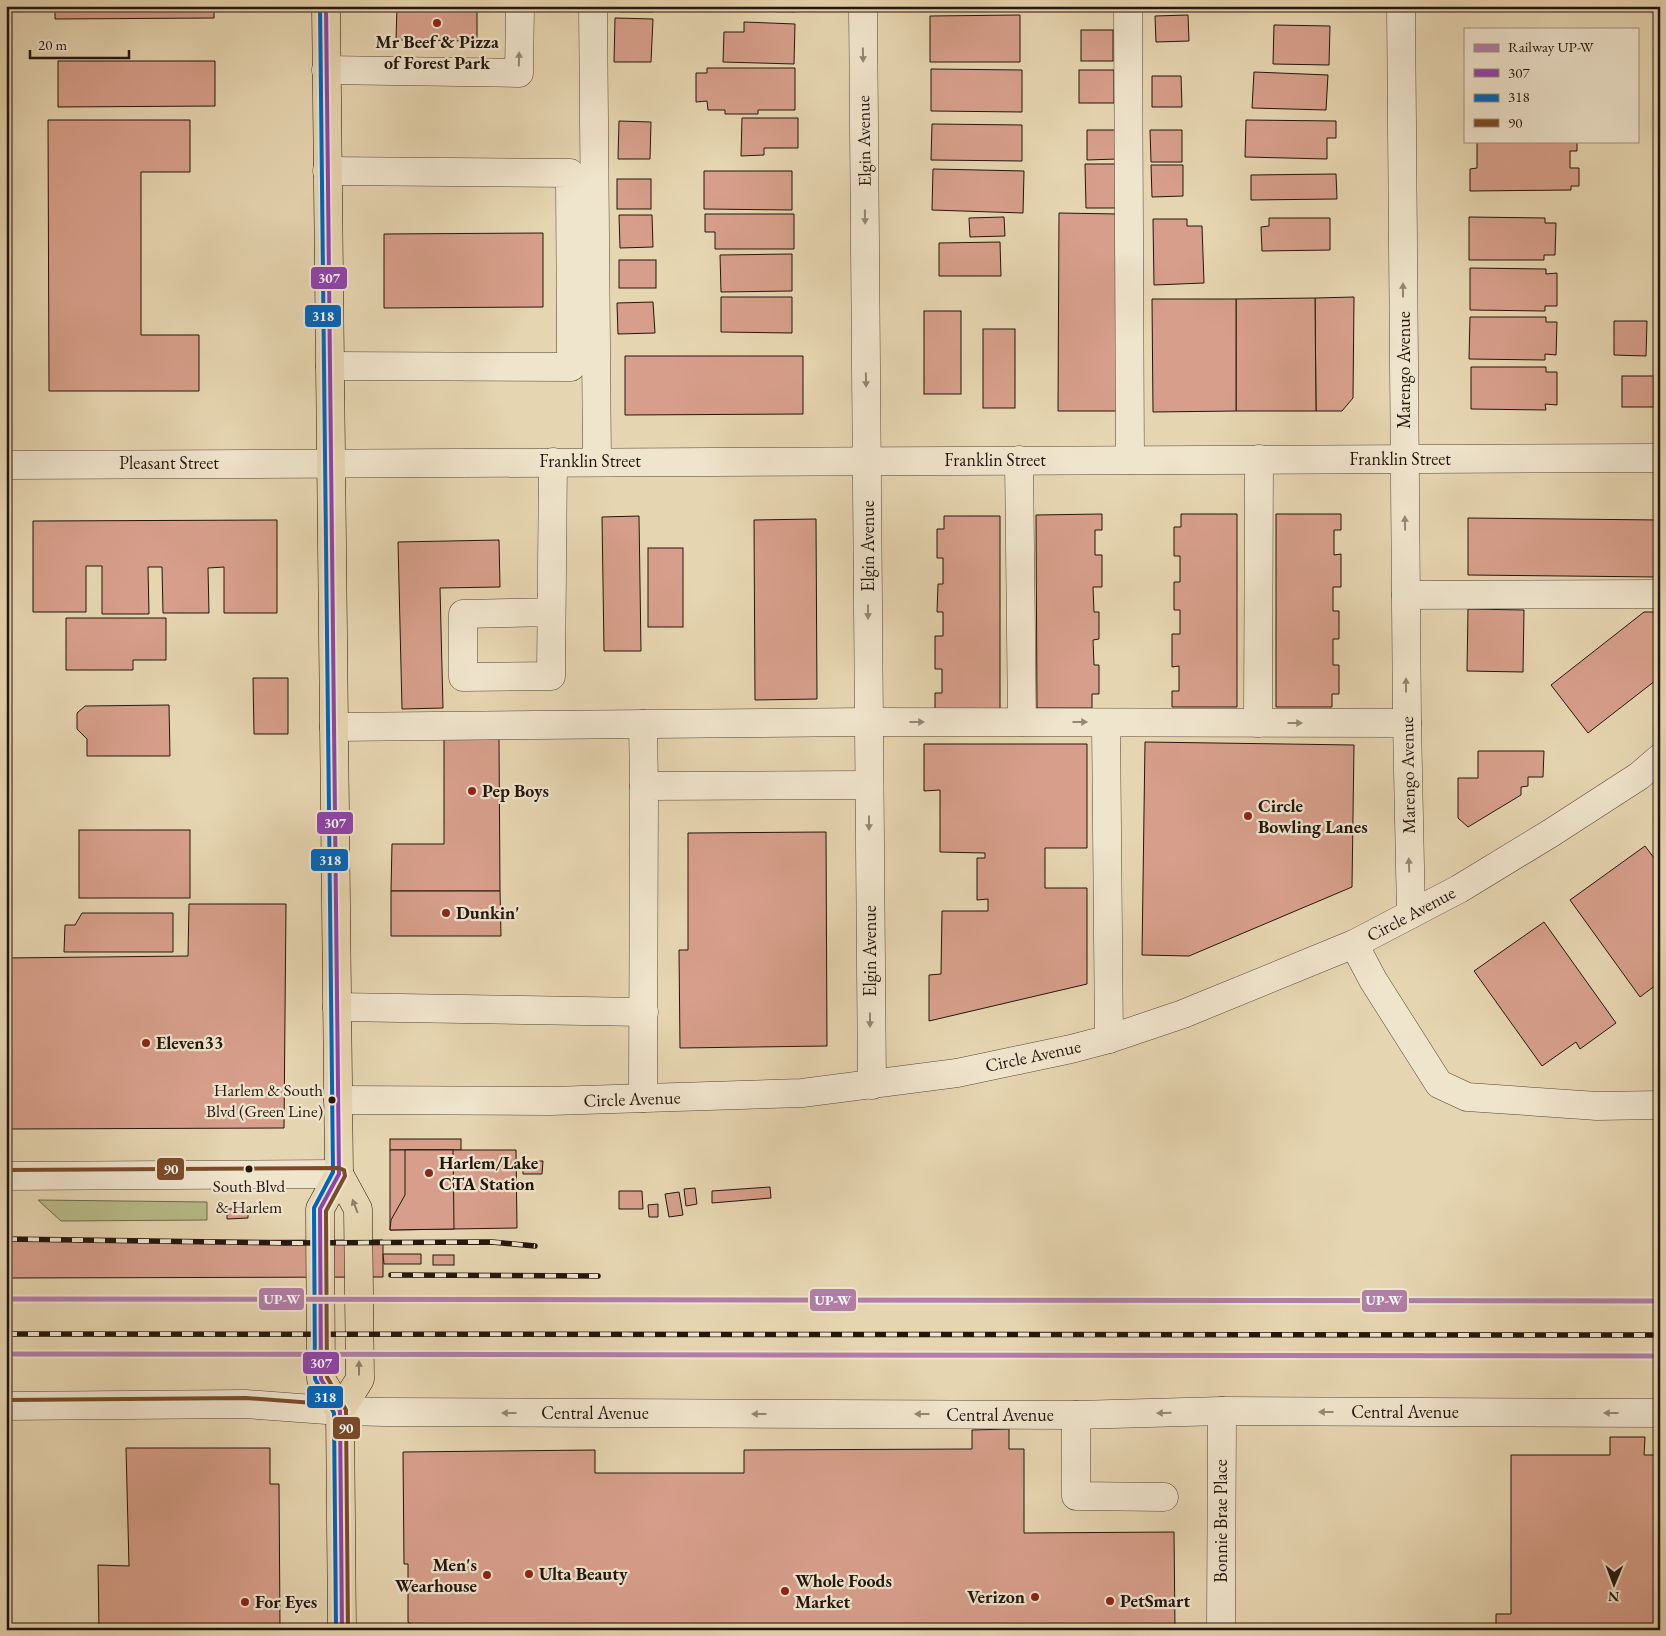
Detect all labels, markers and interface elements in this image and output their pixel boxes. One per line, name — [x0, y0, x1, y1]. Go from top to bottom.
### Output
marker: Mr Beef & Pizza of Forest Park — [431, 17, 443, 29]
scale bar — [30, 28, 129, 60]
legend — [1464, 28, 1638, 142]
place label: Mr Beef & Pizza of Forest Park — [375, 30, 499, 74]
text: 20 m — [38, 35, 67, 54]
text: Railway UP-W — [1508, 37, 1594, 56]
one-way arrow — [859, 47, 867, 63]
one-way arrow — [516, 51, 524, 67]
text: 307 — [1508, 63, 1530, 82]
text: 318 — [1508, 87, 1530, 106]
street label: Elgin Avenue — [851, 95, 876, 187]
text: 90 — [1508, 113, 1522, 132]
one-way arrow — [861, 210, 869, 226]
line badge: 307 — [310, 266, 348, 290]
text: 307 — [318, 269, 341, 287]
one-way arrow — [1399, 282, 1407, 298]
line badge: 318 — [304, 304, 342, 328]
text: 318 — [312, 307, 334, 325]
street label: Marengo Avenue — [1392, 311, 1415, 429]
one-way arrow — [862, 372, 870, 388]
street label: Franklin Street — [1349, 447, 1451, 470]
street label: Franklin Street — [944, 448, 1046, 471]
street label: Franklin Street — [539, 449, 641, 472]
street label: Pleasant Street — [119, 451, 219, 474]
street label: Elgin Avenue — [856, 500, 879, 592]
one-way arrow — [1401, 514, 1409, 530]
one-way arrow — [864, 605, 872, 621]
one-way arrow — [1402, 677, 1410, 693]
street label: Marengo Avenue — [1395, 716, 1420, 834]
one-way arrow — [909, 718, 925, 726]
one-way arrow — [1072, 719, 1088, 727]
one-way arrow — [1287, 719, 1303, 727]
place label: Pep Boys — [482, 779, 549, 802]
marker: Pep Boys — [466, 785, 478, 797]
place label: Circle Bowling Lanes — [1258, 794, 1368, 838]
marker: Circle Bowling Lanes — [1242, 810, 1254, 822]
line badge: 307 — [316, 811, 354, 835]
text: 307 — [324, 814, 347, 832]
one-way arrow — [865, 815, 873, 831]
line badge: 318 — [310, 848, 349, 872]
text: 318 — [319, 851, 341, 869]
one-way arrow — [1405, 857, 1413, 873]
street label: Circle Avenue — [1362, 881, 1459, 947]
place label: Dunkin' — [456, 901, 520, 924]
street label: Elgin Avenue — [858, 905, 881, 997]
marker: Dunkin' — [440, 907, 452, 919]
one-way arrow — [866, 1013, 874, 1029]
place label: Eleven33 — [156, 1031, 224, 1054]
street label: Circle Avenue — [983, 1034, 1083, 1077]
marker: Eleven33 — [140, 1037, 152, 1049]
place label: Harlem & South Blvd (Green Line) — [206, 1079, 323, 1122]
street label: Circle Avenue — [583, 1085, 681, 1112]
marker: Harlem & South Blvd (Green Line) — [327, 1095, 337, 1105]
place label: Harlem/Lake CTA Station — [439, 1151, 539, 1195]
line badge: 90 — [156, 1157, 185, 1181]
text: 90 — [164, 1160, 179, 1178]
marker: South Blvd & Harlem — [244, 1164, 254, 1174]
marker: Harlem/Lake CTA Station — [423, 1167, 435, 1179]
place label: South Blvd & Harlem — [213, 1175, 286, 1218]
one-way arrow — [351, 1198, 359, 1213]
line badge: UP-W — [258, 1287, 305, 1311]
line badge: UP-W — [809, 1288, 857, 1312]
line badge: UP-W — [1361, 1289, 1408, 1313]
text: UP-W — [264, 1290, 301, 1308]
text: UP-W — [815, 1291, 852, 1309]
text: UP-W — [1366, 1291, 1403, 1309]
line badge: 307 — [302, 1351, 340, 1375]
text: 307 — [310, 1354, 333, 1372]
one-way arrow — [355, 1360, 363, 1376]
line badge: 318 — [306, 1385, 344, 1409]
text: 318 — [314, 1388, 336, 1406]
street label: Central Avenue — [1351, 1400, 1459, 1423]
street label: Central Avenue — [541, 1401, 649, 1424]
street label: Central Avenue — [946, 1403, 1054, 1426]
one-way arrow — [1318, 1408, 1334, 1416]
one-way arrow — [501, 1409, 517, 1417]
one-way arrow — [1155, 1409, 1171, 1417]
one-way arrow — [1603, 1409, 1619, 1417]
one-way arrow — [751, 1410, 767, 1418]
one-way arrow — [914, 1410, 930, 1418]
line badge: 90 — [332, 1416, 361, 1440]
text: 90 — [339, 1419, 354, 1437]
street label: Bonnie Brae Place — [1209, 1459, 1232, 1583]
place label: Men's Wearhouse — [395, 1553, 477, 1597]
north arrow — [1588, 1558, 1638, 1608]
place label: Ulta Beauty — [539, 1562, 628, 1585]
marker: Ulta Beauty — [523, 1568, 535, 1580]
marker: Men's Wearhouse — [481, 1569, 493, 1581]
place label: Whole Foods Market — [795, 1569, 892, 1613]
marker: Whole Foods Market — [779, 1585, 791, 1597]
place label: Verizon — [967, 1585, 1025, 1608]
text: N — [1607, 1588, 1620, 1606]
place label: PetSmart — [1120, 1589, 1190, 1612]
place label: For Eyes — [255, 1590, 317, 1613]
marker: Verizon — [1029, 1591, 1041, 1603]
marker: PetSmart — [1104, 1595, 1116, 1607]
marker: For Eyes — [239, 1596, 251, 1608]

